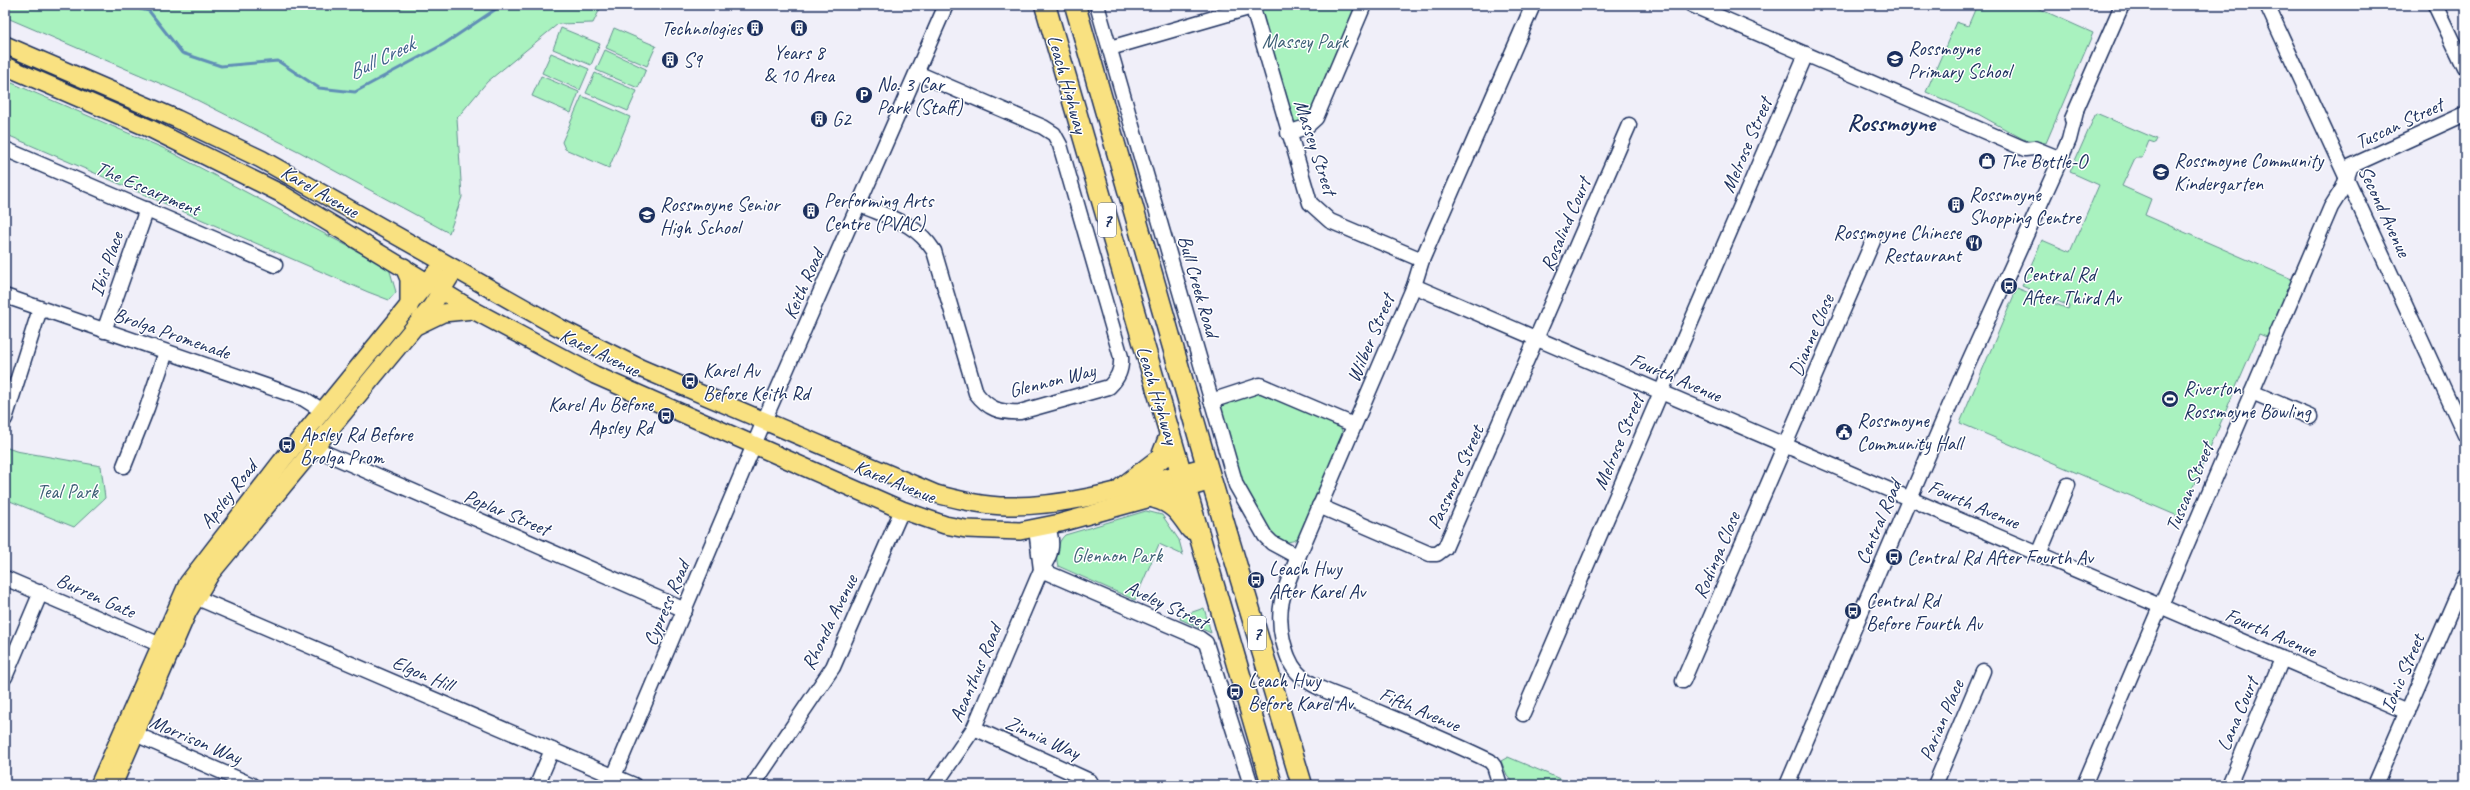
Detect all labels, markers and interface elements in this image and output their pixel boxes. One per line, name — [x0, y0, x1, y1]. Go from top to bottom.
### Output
place label: Technologies — [661, 16, 744, 41]
building icon: Technologies — [745, 18, 765, 38]
building icon: Years 8 & 10 Area — [789, 18, 809, 38]
water label: Bull Creek — [344, 29, 421, 85]
park label: Massey Park — [1262, 29, 1350, 54]
street label: Leach Highway — [1042, 32, 1094, 138]
place label: Rossmoyne Primary School — [1908, 36, 2014, 84]
place label: Years 8 & 10 Area — [764, 40, 836, 88]
place label: S9 — [683, 48, 704, 73]
school or university icon: Rossmoyne Primary School — [1885, 49, 1905, 69]
building icon: S9 — [660, 50, 680, 70]
place label: No. 3 Car Park (Staff) — [877, 72, 964, 120]
parking icon: No. 3 Car Park (Staff) — [854, 85, 874, 105]
street label: Melrose Street — [1715, 91, 1779, 196]
street label: Tuscan Street — [2351, 91, 2450, 155]
street label: Massey Street — [1288, 96, 1344, 201]
place label: G2 — [832, 107, 853, 132]
district label: Rossmoyne — [1847, 108, 1937, 138]
building icon: G2 — [809, 109, 829, 129]
place label: Rossmoyne Community Kindergarten — [2174, 148, 2325, 196]
place label: The Bottle-O — [2000, 149, 2089, 174]
shop icon: The Bottle-O — [1977, 151, 1997, 171]
street label: The Escarpment — [92, 155, 206, 223]
street label: Karel Avenue — [276, 159, 364, 224]
school or university icon: Rossmoyne Community Kindergarten — [2151, 162, 2171, 182]
street label: Second Avenue — [2353, 162, 2417, 262]
street label: Rosalind Court — [1535, 171, 1598, 275]
place label: Rossmoyne Shopping Centre — [1969, 182, 2082, 230]
place label: Performing Arts Centre (PVAC) — [824, 188, 935, 236]
place label: Rossmoyne Senior High School — [660, 192, 781, 240]
building icon: Rossmoyne Shopping Centre — [1946, 195, 1966, 215]
building icon: Performing Arts Centre (PVAC) — [801, 201, 821, 221]
road number: 7 — [1098, 203, 1116, 237]
school or university icon: Rossmoyne Senior High School — [637, 205, 657, 225]
place label: Rossmoyne Chinese Restaurant — [1833, 220, 1963, 268]
street label: Ibis Place — [84, 227, 130, 300]
street label: Bull Creek Road — [1172, 233, 1226, 343]
restaurant icon: Rossmoyne Chinese Restaurant — [1964, 233, 1984, 253]
street label: Keith Road — [777, 243, 831, 323]
place label: Central Rd After Third Av — [2022, 262, 2122, 310]
bus stop icon: Central Rd After Third Av — [1999, 276, 2019, 296]
street label: Wilber Street — [1341, 287, 1401, 386]
street label: Dianne Close — [1783, 289, 1840, 380]
street label: Brolga Promenade — [110, 302, 235, 366]
street label: Karel Avenue — [556, 322, 645, 383]
street label: Leach Highway — [1131, 343, 1185, 449]
street label: Fourth Avenue — [1626, 347, 1727, 408]
street label: Glennon Way — [1006, 357, 1099, 403]
place label: Karel Av Before Keith Rd — [703, 358, 812, 406]
bus stop icon: Karel Av Before Keith Rd — [680, 371, 700, 391]
place label: Riverton Rossmoyne Bowling — [2183, 376, 2313, 424]
street label: Melrose Street — [1587, 388, 1651, 493]
sports icon: Riverton Rossmoyne Bowling — [2160, 389, 2180, 409]
place label: Karel Av Before Apsley Rd — [548, 392, 656, 440]
bus stop icon: Karel Av Before Apsley Rd — [656, 406, 676, 426]
place label: Rossmoyne Community Hall — [1857, 408, 1966, 456]
street label: Passmore Street — [1421, 419, 1490, 533]
place label: Apsley Rd Before Brolga Prom — [300, 422, 414, 470]
public building icon: Rossmoyne Community Hall — [1834, 422, 1854, 442]
bus stop icon: Apsley Rd Before Brolga Prom — [277, 435, 297, 455]
street label: Tuscan Street — [2160, 436, 2221, 535]
street label: Apsley Road — [194, 453, 265, 533]
street label: Karel Avenue — [850, 454, 941, 510]
street label: Central Road — [1850, 473, 1909, 568]
street label: Fourth Avenue — [1924, 474, 2025, 535]
park label: Teal Park — [36, 479, 99, 504]
street label: Poplar Street — [460, 483, 556, 543]
street label: Rodinga Close — [1687, 507, 1746, 602]
park label: Glennon Park — [1072, 543, 1164, 568]
place label: Central Rd After Fourth Av — [1907, 545, 2095, 570]
bus stop icon: Central Rd After Fourth Av — [1884, 547, 1904, 567]
street label: Cypress Road — [637, 554, 697, 649]
place label: Leach Hwy After Karel Av — [1269, 556, 1367, 604]
street label: Burren Gate — [53, 567, 140, 624]
street label: Rhonda Avenue — [796, 569, 864, 674]
bus stop icon: Leach Hwy After Karel Av — [1246, 570, 1266, 590]
street label: Aveley Street — [1122, 574, 1215, 636]
place label: Central Rd Before Fourth Av — [1866, 588, 1984, 636]
bus stop icon: Central Rd Before Fourth Av — [1843, 601, 1863, 621]
street label: Fourth Avenue — [2221, 602, 2322, 663]
road number: 7 — [1248, 616, 1266, 650]
street label: Acanthus Road — [944, 618, 1009, 726]
street label: Ionic Street — [2375, 628, 2431, 716]
street label: Elgon Hill — [389, 650, 460, 699]
place label: Leach Hwy Before Karel Av — [1248, 668, 1354, 716]
street label: Lana Court — [2211, 671, 2265, 755]
street label: Parian Place — [1913, 675, 1970, 764]
street label: Fifth Avenue — [1376, 681, 1465, 738]
bus stop icon: Leach Hwy Before Karel Av — [1225, 682, 1245, 702]
street label: Morrison Way — [146, 709, 247, 770]
street label: Zinnia Way — [1002, 710, 1086, 766]

